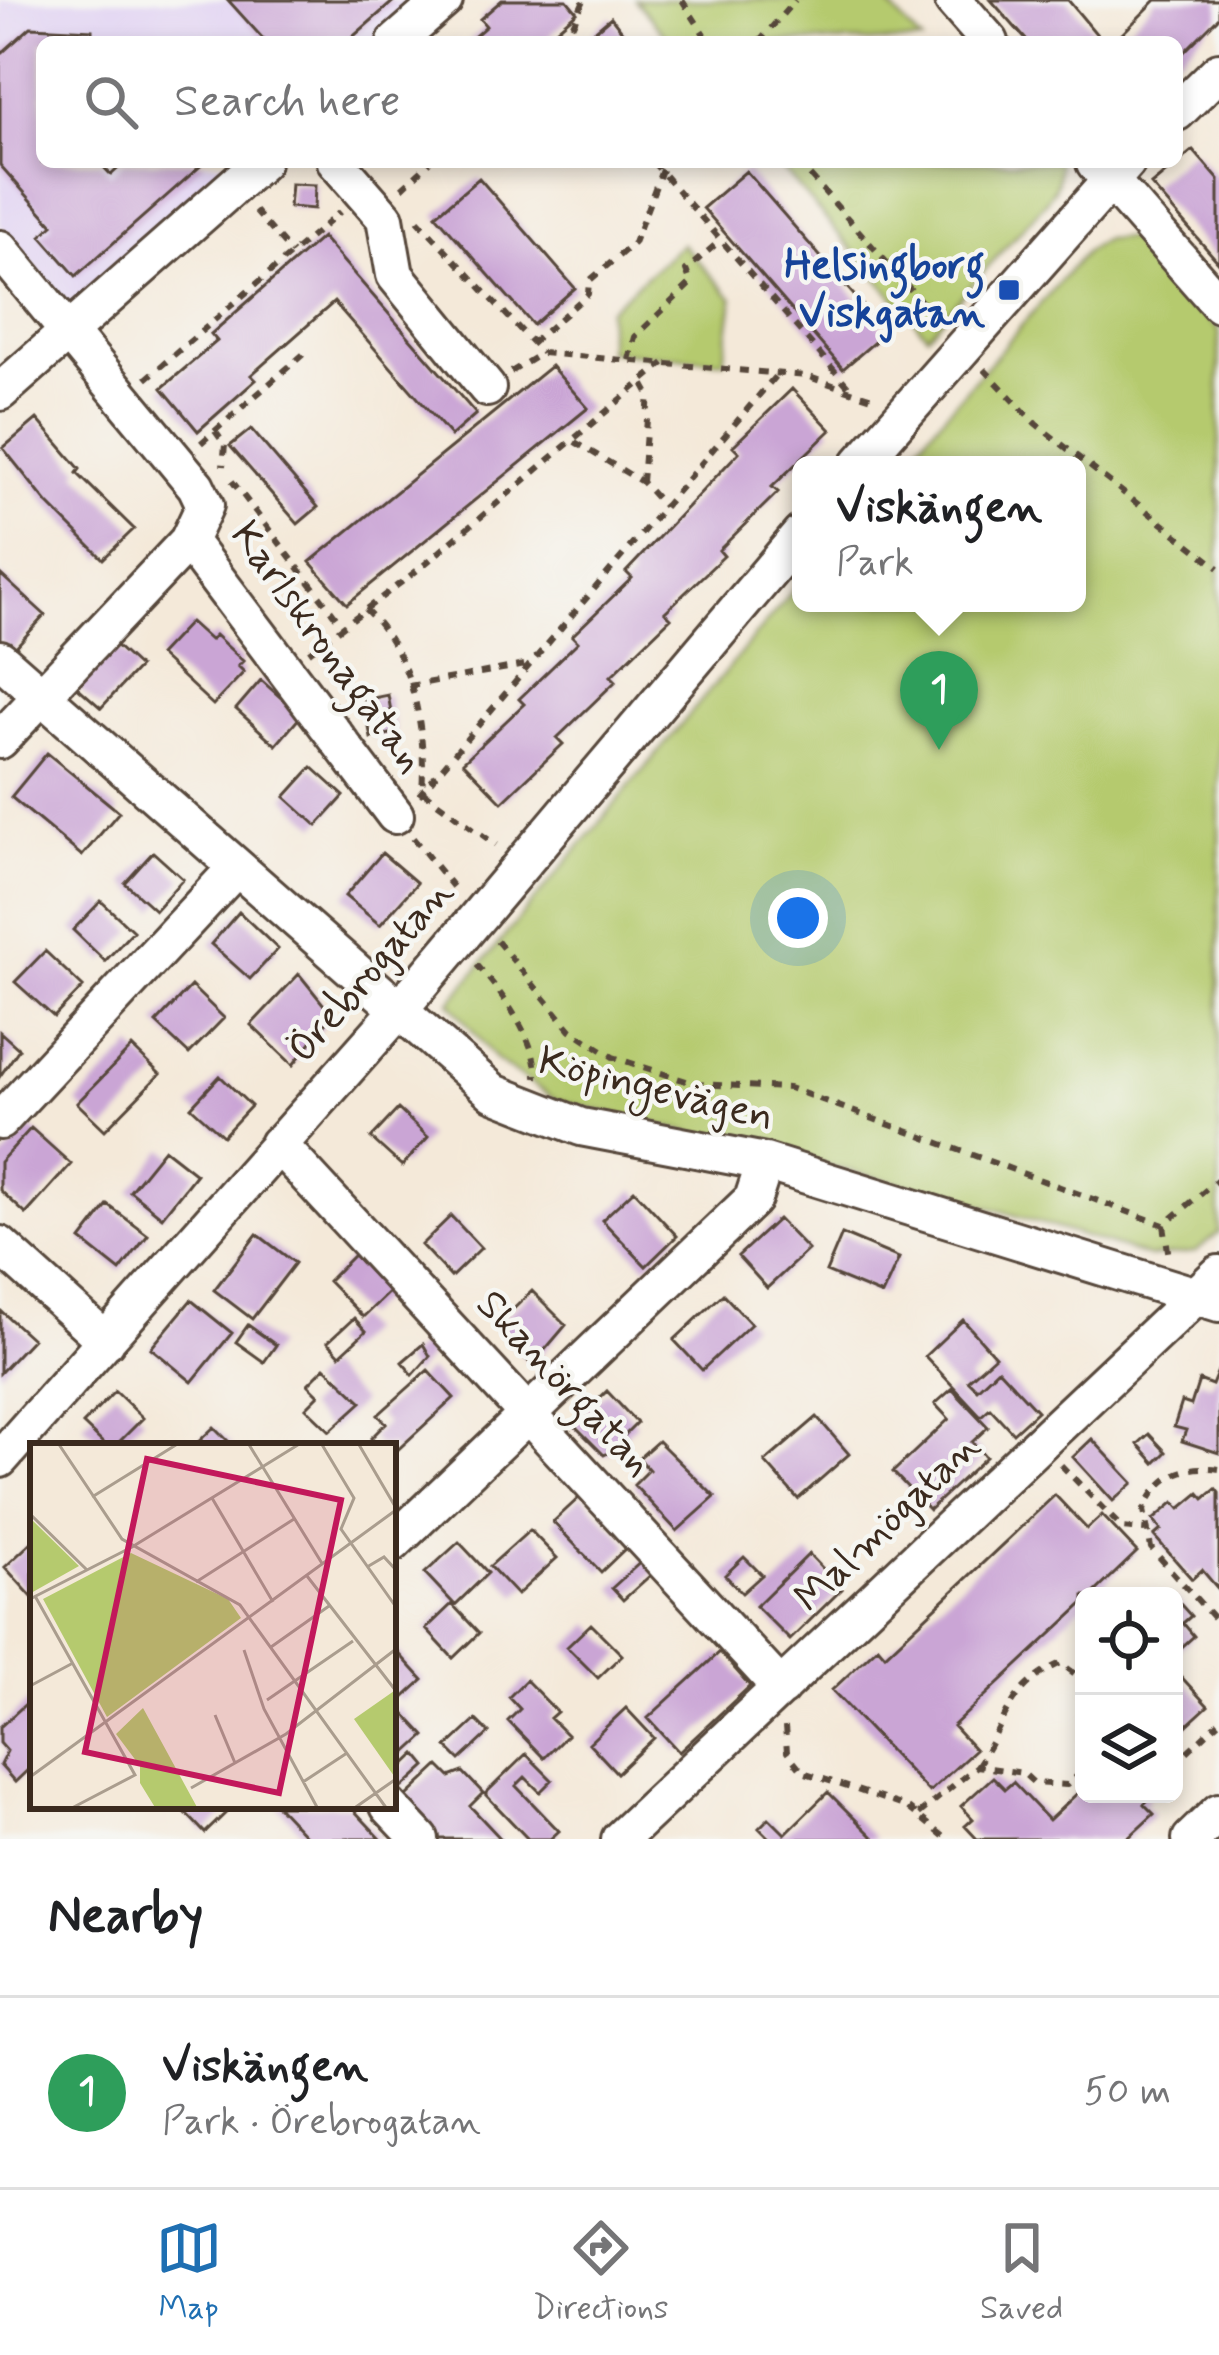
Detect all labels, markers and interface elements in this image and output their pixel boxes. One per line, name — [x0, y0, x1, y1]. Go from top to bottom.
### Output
search box — [36, 36, 1183, 168]
icon: search — [78, 69, 144, 135]
text: Search here — [174, 73, 401, 132]
place label: Helsingborg Viskgatan — [784, 239, 985, 343]
marker: Helsingborg Viskgatan — [996, 277, 1022, 303]
popup — [792, 456, 1086, 612]
text: Viskängen — [836, 479, 1042, 538]
street label: Karlskronagatan — [214, 511, 437, 787]
text: Park — [836, 538, 914, 589]
pin: 1 — [900, 651, 978, 750]
street label: Örebrogatan — [276, 867, 466, 1075]
your location — [768, 888, 828, 948]
street label: Köpingevägen — [532, 1034, 779, 1149]
street label: Skanörgatan — [460, 1279, 665, 1492]
street label: Malmögatan — [783, 1420, 993, 1626]
inset map — [30, 1443, 396, 1809]
map controls — [1075, 1587, 1183, 1803]
button: locate — [1075, 1587, 1183, 1695]
button: layers — [1075, 1695, 1183, 1803]
text: Nearby — [48, 1884, 203, 1950]
text: Viskängen — [162, 2038, 368, 2097]
text: 1 — [78, 2067, 96, 2118]
text: 50 m — [1084, 2067, 1171, 2118]
text: Park · Örebrogatan — [162, 2097, 481, 2148]
tab: Map — [156, 2215, 222, 2331]
tab: Directions — [533, 2215, 669, 2331]
tab: Saved — [980, 2215, 1063, 2331]

